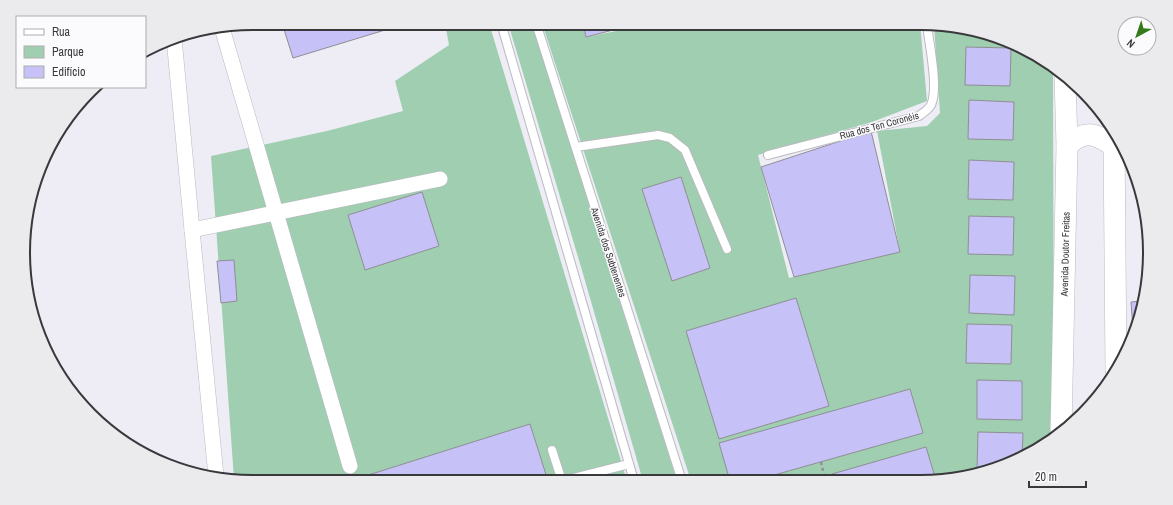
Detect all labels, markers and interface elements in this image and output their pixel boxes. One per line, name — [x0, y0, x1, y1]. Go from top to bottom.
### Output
legend — [16, 16, 146, 88]
north arrow — [1117, 16, 1157, 56]
text: Rua — [52, 24, 71, 40]
text: N — [1124, 36, 1138, 51]
text: Parque — [52, 44, 84, 60]
text: Edifício — [52, 64, 85, 80]
street label: Rua dos Ten Coronéis — [838, 109, 920, 142]
street label: Avenida dos Subtenentes — [588, 205, 629, 299]
street label: Avenida Doutor Freitas — [1058, 212, 1073, 298]
scale bar — [1029, 463, 1086, 489]
text: 20 m — [1035, 469, 1057, 485]

